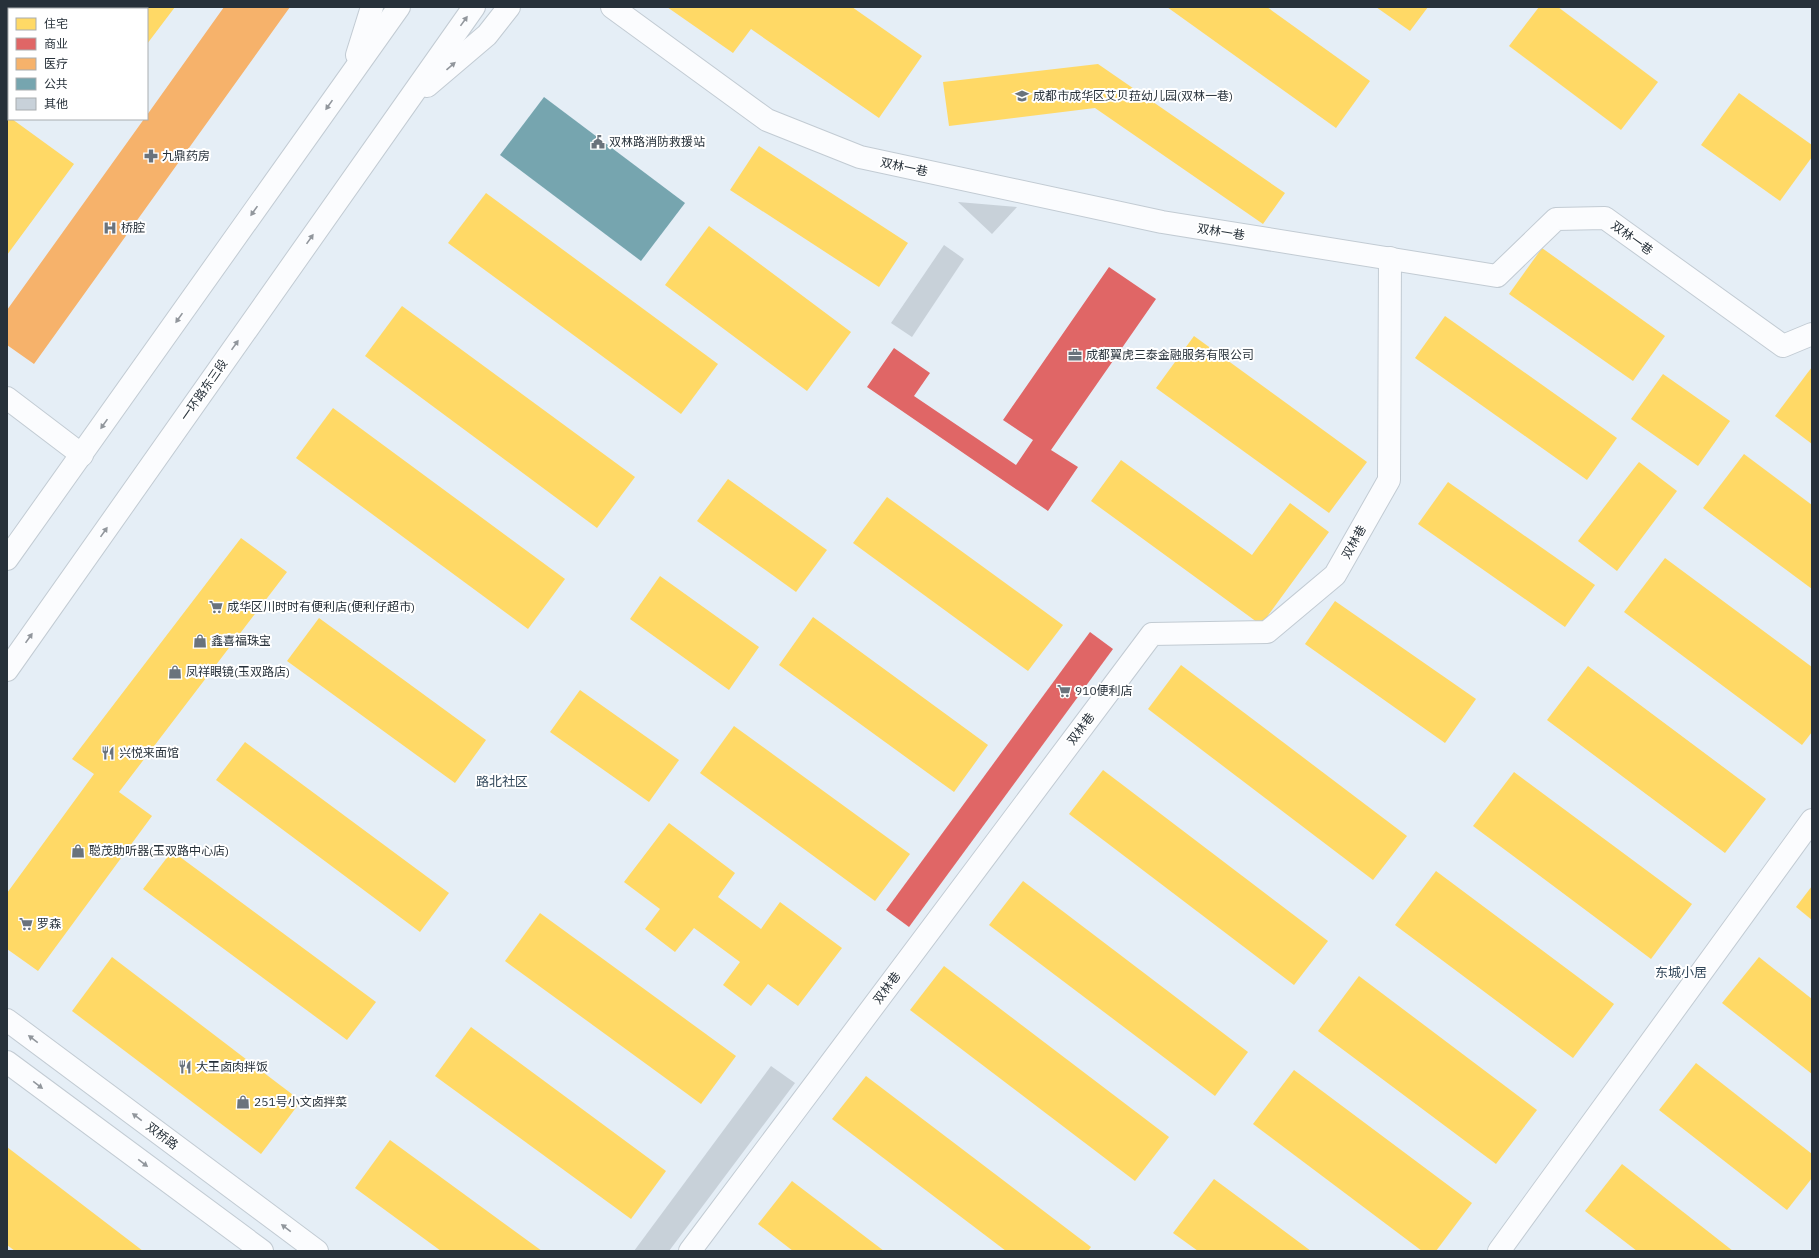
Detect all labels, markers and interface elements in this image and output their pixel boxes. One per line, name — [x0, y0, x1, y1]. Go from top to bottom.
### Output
legend — [8, 8, 148, 120]
one-way arrow — [460, 15, 468, 26]
text: 住宅 — [44, 16, 68, 31]
text: 商业 — [44, 36, 68, 51]
text: 医疗 — [44, 56, 68, 71]
one-way arrow — [446, 61, 457, 70]
text: 公共 — [44, 76, 68, 91]
school or university icon: 成都市成华区艾贝菈幼儿园(双林一巷) — [1014, 88, 1030, 104]
place label: 成都市成华区艾贝菈幼儿园(双林一巷) — [1033, 88, 1233, 103]
text: 其他 — [44, 96, 68, 111]
one-way arrow — [325, 100, 333, 110]
public building icon: 双林路消防救援站 — [590, 134, 606, 150]
place label: 双林路消防救援站 — [609, 134, 705, 149]
pharmacy icon: 九鼎药房 — [143, 148, 159, 164]
place label: 九鼎药房 — [162, 148, 210, 163]
street label: 双林一巷 — [879, 154, 929, 179]
one-way arrow — [250, 206, 258, 217]
street label: 双林一巷 — [1608, 217, 1656, 258]
hospital icon: 桥腔 — [102, 220, 118, 236]
place label: 桥腔 — [121, 220, 145, 235]
street label: 双林一巷 — [1196, 220, 1246, 243]
one-way arrow — [306, 233, 314, 244]
one-way arrow — [175, 312, 183, 323]
one-way arrow — [231, 340, 239, 350]
office icon: 成都翼虎三泰金融服务有限公司 — [1067, 347, 1083, 363]
place label: 成都翼虎三泰金融服务有限公司 — [1086, 347, 1254, 362]
street label: 一环路东三段 — [177, 356, 230, 424]
one-way arrow — [100, 419, 108, 429]
street label: 双林巷 — [1338, 522, 1369, 561]
one-way arrow — [100, 527, 108, 537]
supermarket icon: 成华区川时时有便利店(便利仔超市) — [208, 599, 224, 615]
place label: 成华区川时时有便利店(便利仔超市) — [227, 599, 415, 614]
one-way arrow — [25, 633, 33, 644]
shop icon: 鑫喜福珠宝 — [192, 633, 208, 649]
place label: 鑫喜福珠宝 — [211, 633, 271, 648]
shop icon: 凤祥眼镜(玉双路店) — [167, 664, 183, 680]
place label: 凤祥眼镜(玉双路店) — [186, 664, 290, 679]
supermarket icon: 910便利店 — [1056, 683, 1072, 699]
place label: 910便利店 — [1075, 683, 1133, 698]
street label: 双林巷 — [1064, 710, 1097, 748]
restaurant icon: 兴悦来面馆 — [100, 745, 116, 761]
place label: 兴悦来面馆 — [119, 745, 179, 760]
district label: 路北社区 — [476, 773, 528, 790]
shop icon: 聪茂助听器(玉双路中心店) — [70, 843, 86, 859]
place label: 聪茂助听器(玉双路中心店) — [89, 843, 229, 858]
supermarket icon: 罗森 — [18, 916, 34, 932]
place label: 罗森 — [37, 916, 61, 931]
district label: 东城小居 — [1655, 964, 1707, 981]
street label: 双林巷 — [870, 969, 903, 1007]
one-way arrow — [27, 1035, 38, 1043]
restaurant icon: 大王卤肉拌饭 — [177, 1059, 193, 1075]
place label: 大王卤肉拌饭 — [196, 1059, 268, 1074]
one-way arrow — [33, 1081, 44, 1090]
shop icon: 251号小文卤拌菜 — [235, 1094, 251, 1110]
place label: 251号小文卤拌菜 — [254, 1094, 348, 1109]
one-way arrow — [131, 1113, 142, 1121]
street label: 双桥路 — [143, 1119, 181, 1152]
one-way arrow — [137, 1159, 148, 1167]
one-way arrow — [281, 1224, 292, 1232]

